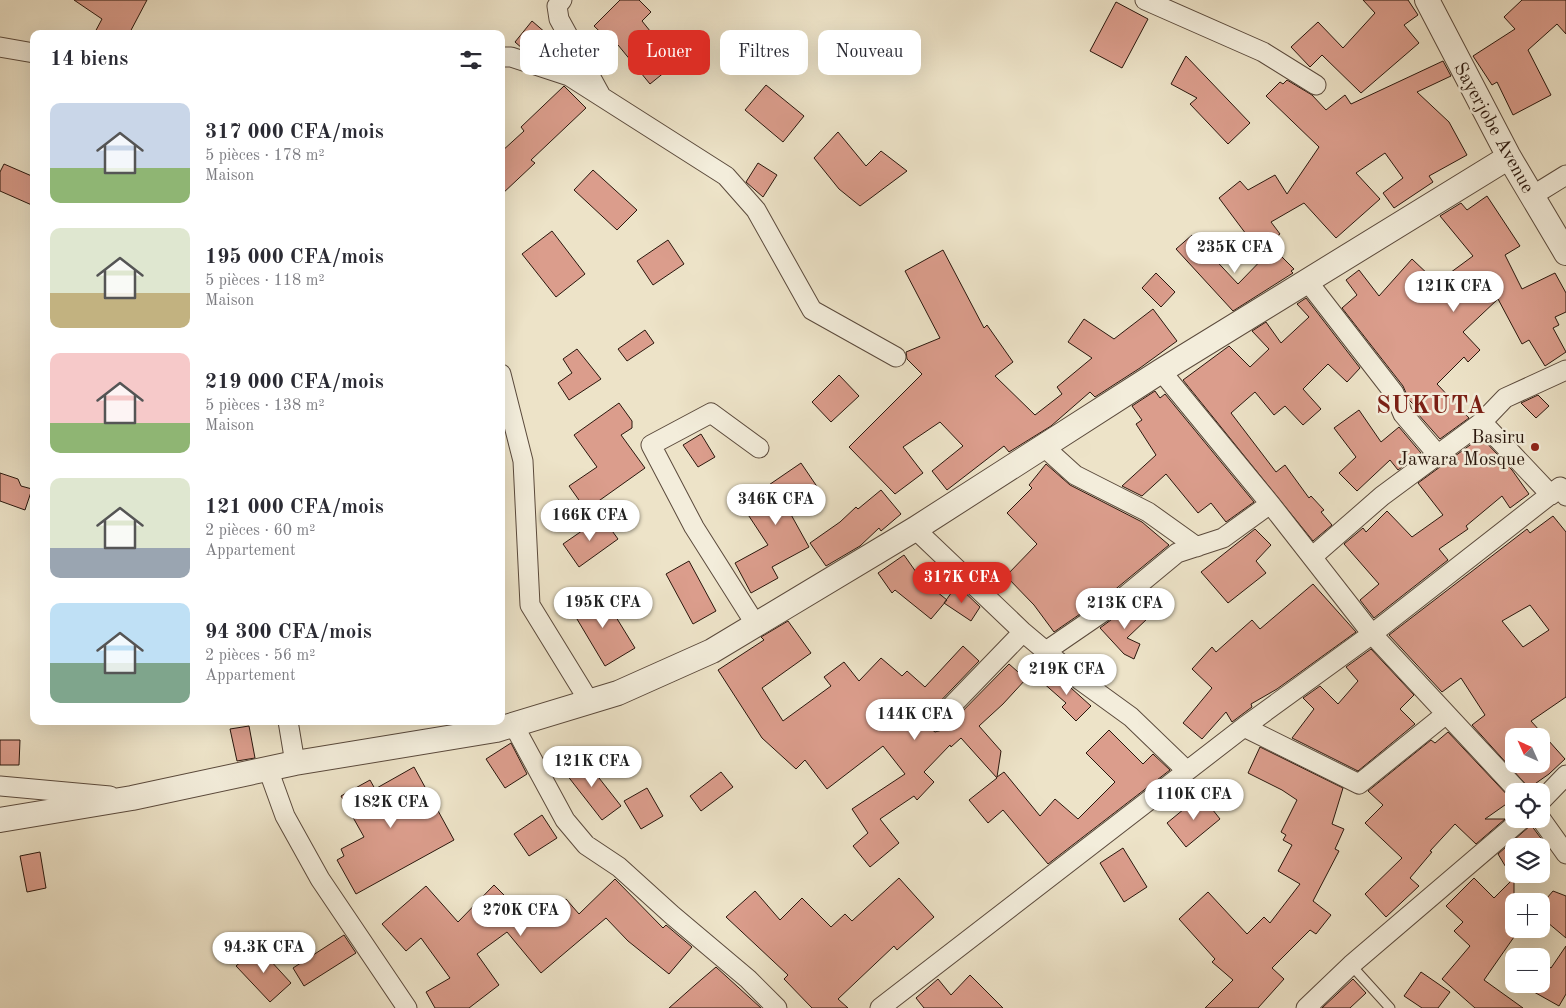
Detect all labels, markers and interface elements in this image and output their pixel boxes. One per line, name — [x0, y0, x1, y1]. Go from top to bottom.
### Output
chip: Acheter — [520, 30, 618, 75]
chip: Louer — [628, 30, 710, 75]
chip: Filtres — [720, 30, 808, 75]
chip: Nouveau — [818, 30, 921, 75]
icon: filters — [457, 46, 485, 74]
text: 14 biens — [50, 49, 128, 70]
street label: Sayerjobe Avenue — [1449, 60, 1537, 197]
text: 317 000 CFA/mois — [205, 122, 384, 143]
icon: home — [90, 123, 150, 183]
text: 5 pièces · 178 m² — [205, 148, 325, 164]
text: Maison — [205, 168, 254, 184]
pin: 235K CFA — [1183, 232, 1287, 274]
text: 235K CFA — [1197, 240, 1273, 256]
text: 195 000 CFA/mois — [205, 247, 384, 268]
icon: home — [90, 248, 150, 308]
pin: 121K CFA — [1402, 270, 1506, 313]
text: 5 pièces · 118 m² — [205, 273, 325, 289]
text: 121K CFA — [1416, 279, 1492, 295]
text: Maison — [205, 293, 254, 309]
text: 219 000 CFA/mois — [205, 372, 384, 393]
icon: home — [90, 373, 150, 433]
district label: SUKUTA — [1376, 395, 1486, 419]
text: 5 pièces · 138 m² — [205, 398, 325, 414]
text: Maison — [205, 418, 254, 434]
place label: Basiru Jawara Mosque — [1398, 429, 1525, 470]
marker: Basiru Jawara Mosque — [1529, 441, 1541, 453]
pin: 346K CFA — [724, 484, 828, 526]
text: 346K CFA — [738, 492, 814, 508]
text: 121 000 CFA/mois — [205, 497, 384, 518]
icon: home — [90, 498, 150, 558]
pin: 166K CFA — [538, 500, 642, 542]
text: 166K CFA — [552, 508, 628, 524]
text: 2 pièces · 60 m² — [205, 523, 315, 539]
text: Appartement — [205, 543, 296, 559]
pin: 317K CFA — [910, 562, 1014, 604]
text: 317K CFA — [924, 570, 1000, 586]
pin: 195K CFA — [551, 586, 655, 629]
pin: 213K CFA — [1073, 588, 1177, 630]
text: 195K CFA — [565, 595, 641, 611]
text: 213K CFA — [1087, 596, 1163, 612]
text: 94 300 CFA/mois — [205, 622, 372, 643]
icon: home — [90, 623, 150, 683]
text: 2 pièces · 56 m² — [205, 648, 315, 664]
pin: 219K CFA — [1015, 654, 1119, 696]
text: 219K CFA — [1029, 662, 1105, 678]
text: Appartement — [205, 668, 296, 684]
pin: 144K CFA — [863, 698, 967, 741]
text: 144K CFA — [877, 707, 953, 723]
north arrow — [1505, 728, 1550, 772]
map controls — [1505, 728, 1550, 993]
pin: 121K CFA — [540, 746, 644, 788]
text: 121K CFA — [554, 754, 630, 770]
pin: 110K CFA — [1142, 778, 1246, 821]
button: locate — [1505, 783, 1550, 828]
pin: 182K CFA — [339, 786, 443, 829]
text: 110K CFA — [1156, 787, 1232, 803]
text: 182K CFA — [353, 795, 429, 811]
button: layers — [1505, 838, 1550, 883]
button: + — [1505, 893, 1550, 938]
pin: 270K CFA — [469, 894, 573, 937]
text: 270K CFA — [483, 903, 559, 919]
pin: 94.3K CFA — [207, 932, 321, 974]
text: 94.3K CFA — [223, 940, 305, 956]
button: − — [1505, 948, 1550, 993]

